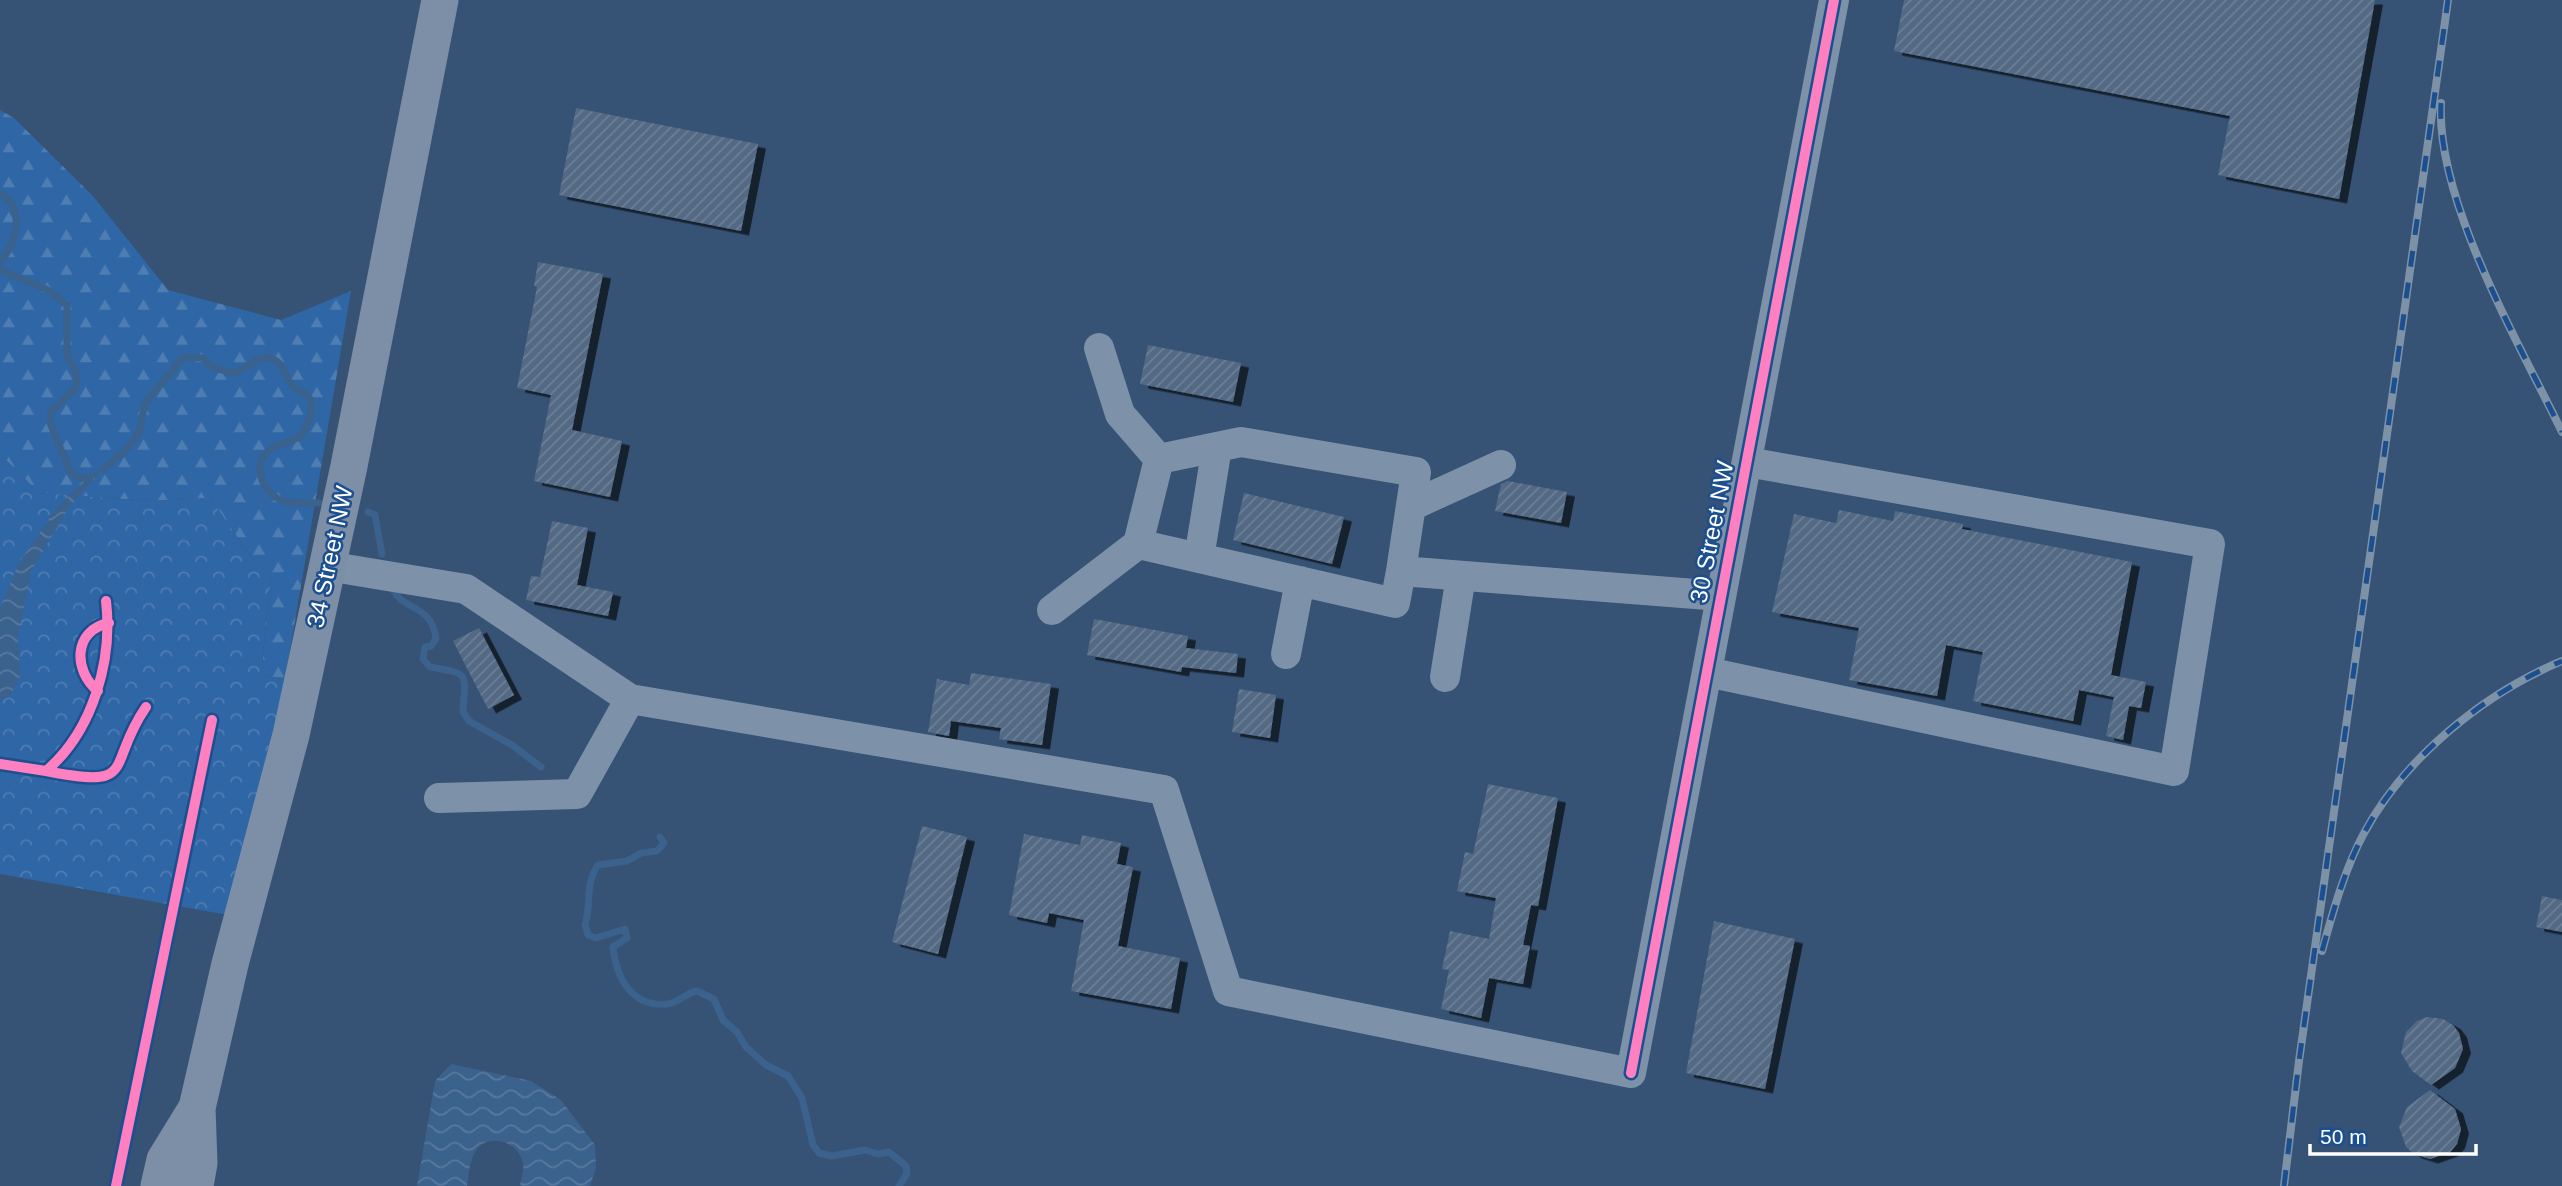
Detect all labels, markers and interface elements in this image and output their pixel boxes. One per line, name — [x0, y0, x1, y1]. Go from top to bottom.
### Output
street label: 30 Street NW — [1685, 458, 1739, 605]
street label: 34 Street NW — [301, 483, 358, 630]
scale bar — [2310, 1112, 2476, 1156]
text: 50 m — [2320, 1125, 2367, 1148]

